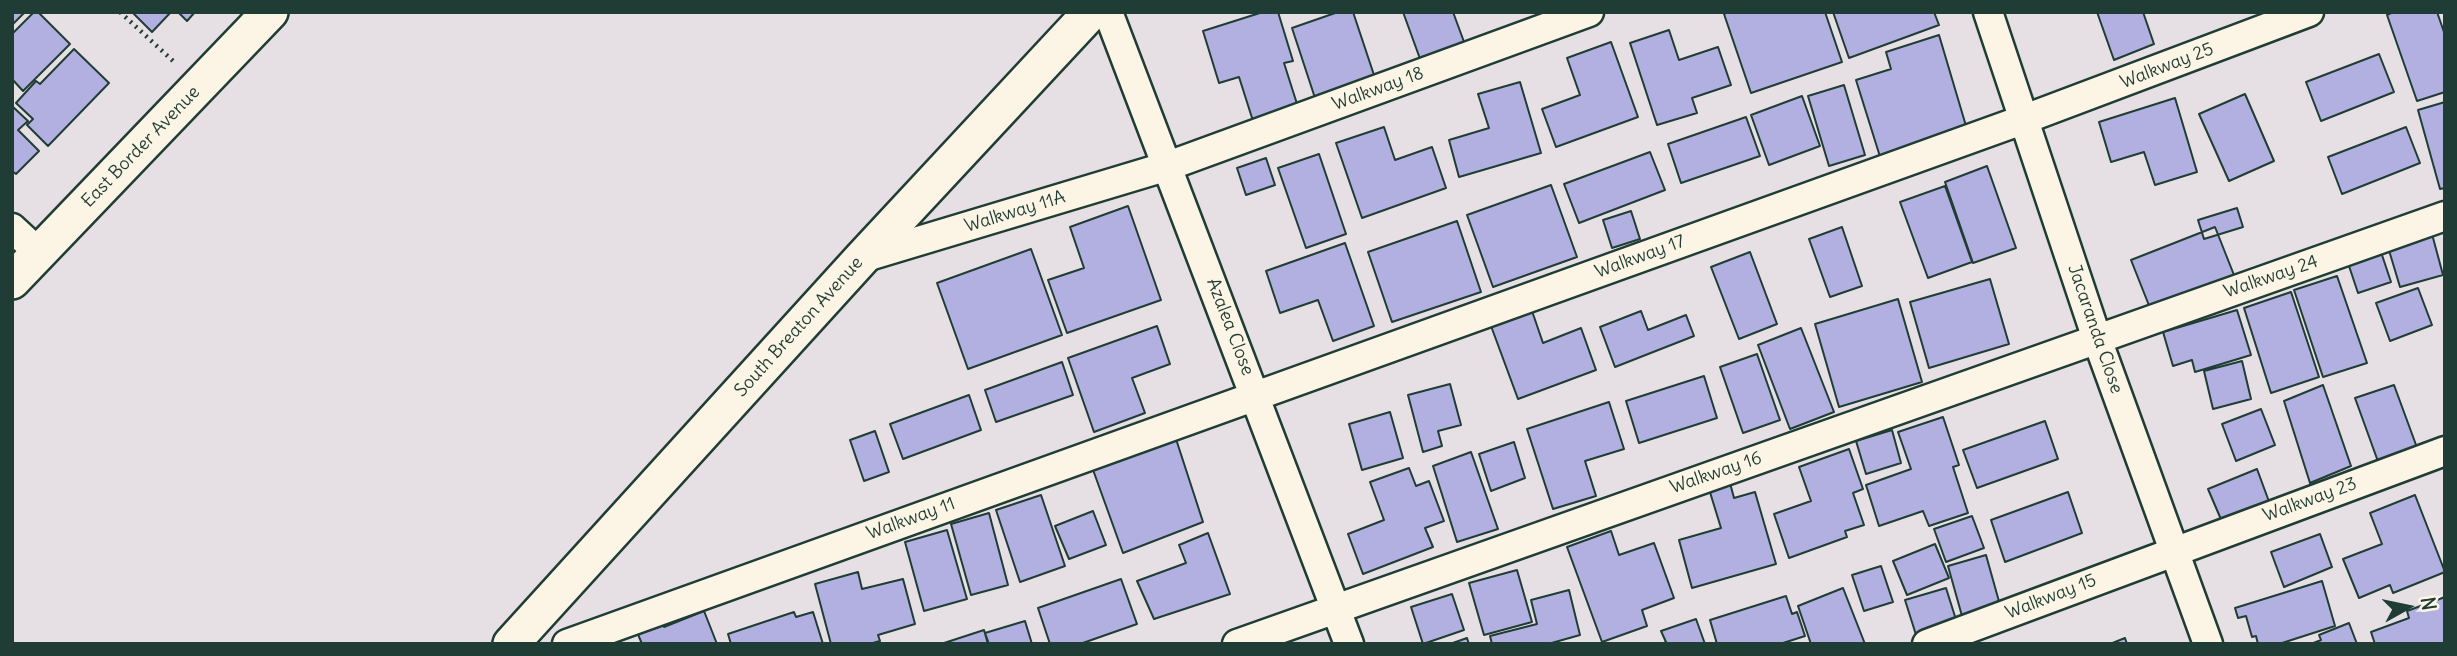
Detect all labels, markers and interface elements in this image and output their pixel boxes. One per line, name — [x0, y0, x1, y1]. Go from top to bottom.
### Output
street label: Walkway 25 — [2117, 38, 2217, 94]
street label: Walkway 18 — [1329, 63, 1427, 115]
street label: East Border Avenue — [78, 82, 204, 212]
street label: Walkway 11A — [962, 186, 1068, 238]
street label: Walkway 17 — [1592, 231, 1688, 283]
street label: Walkway 24 — [2221, 251, 2321, 303]
street label: South Breaton Avenue — [730, 252, 868, 402]
street label: Jacaranda Close — [2063, 261, 2127, 397]
street label: Azalea Close — [1202, 275, 1258, 379]
street label: Walkway 16 — [1667, 447, 1765, 499]
street label: Walkway 23 — [2260, 473, 2360, 527]
street label: Walkway 11 — [864, 493, 958, 545]
street label: Walkway 15 — [2003, 570, 2099, 624]
north arrow — [2373, 572, 2443, 642]
text: N — [2416, 595, 2442, 612]

